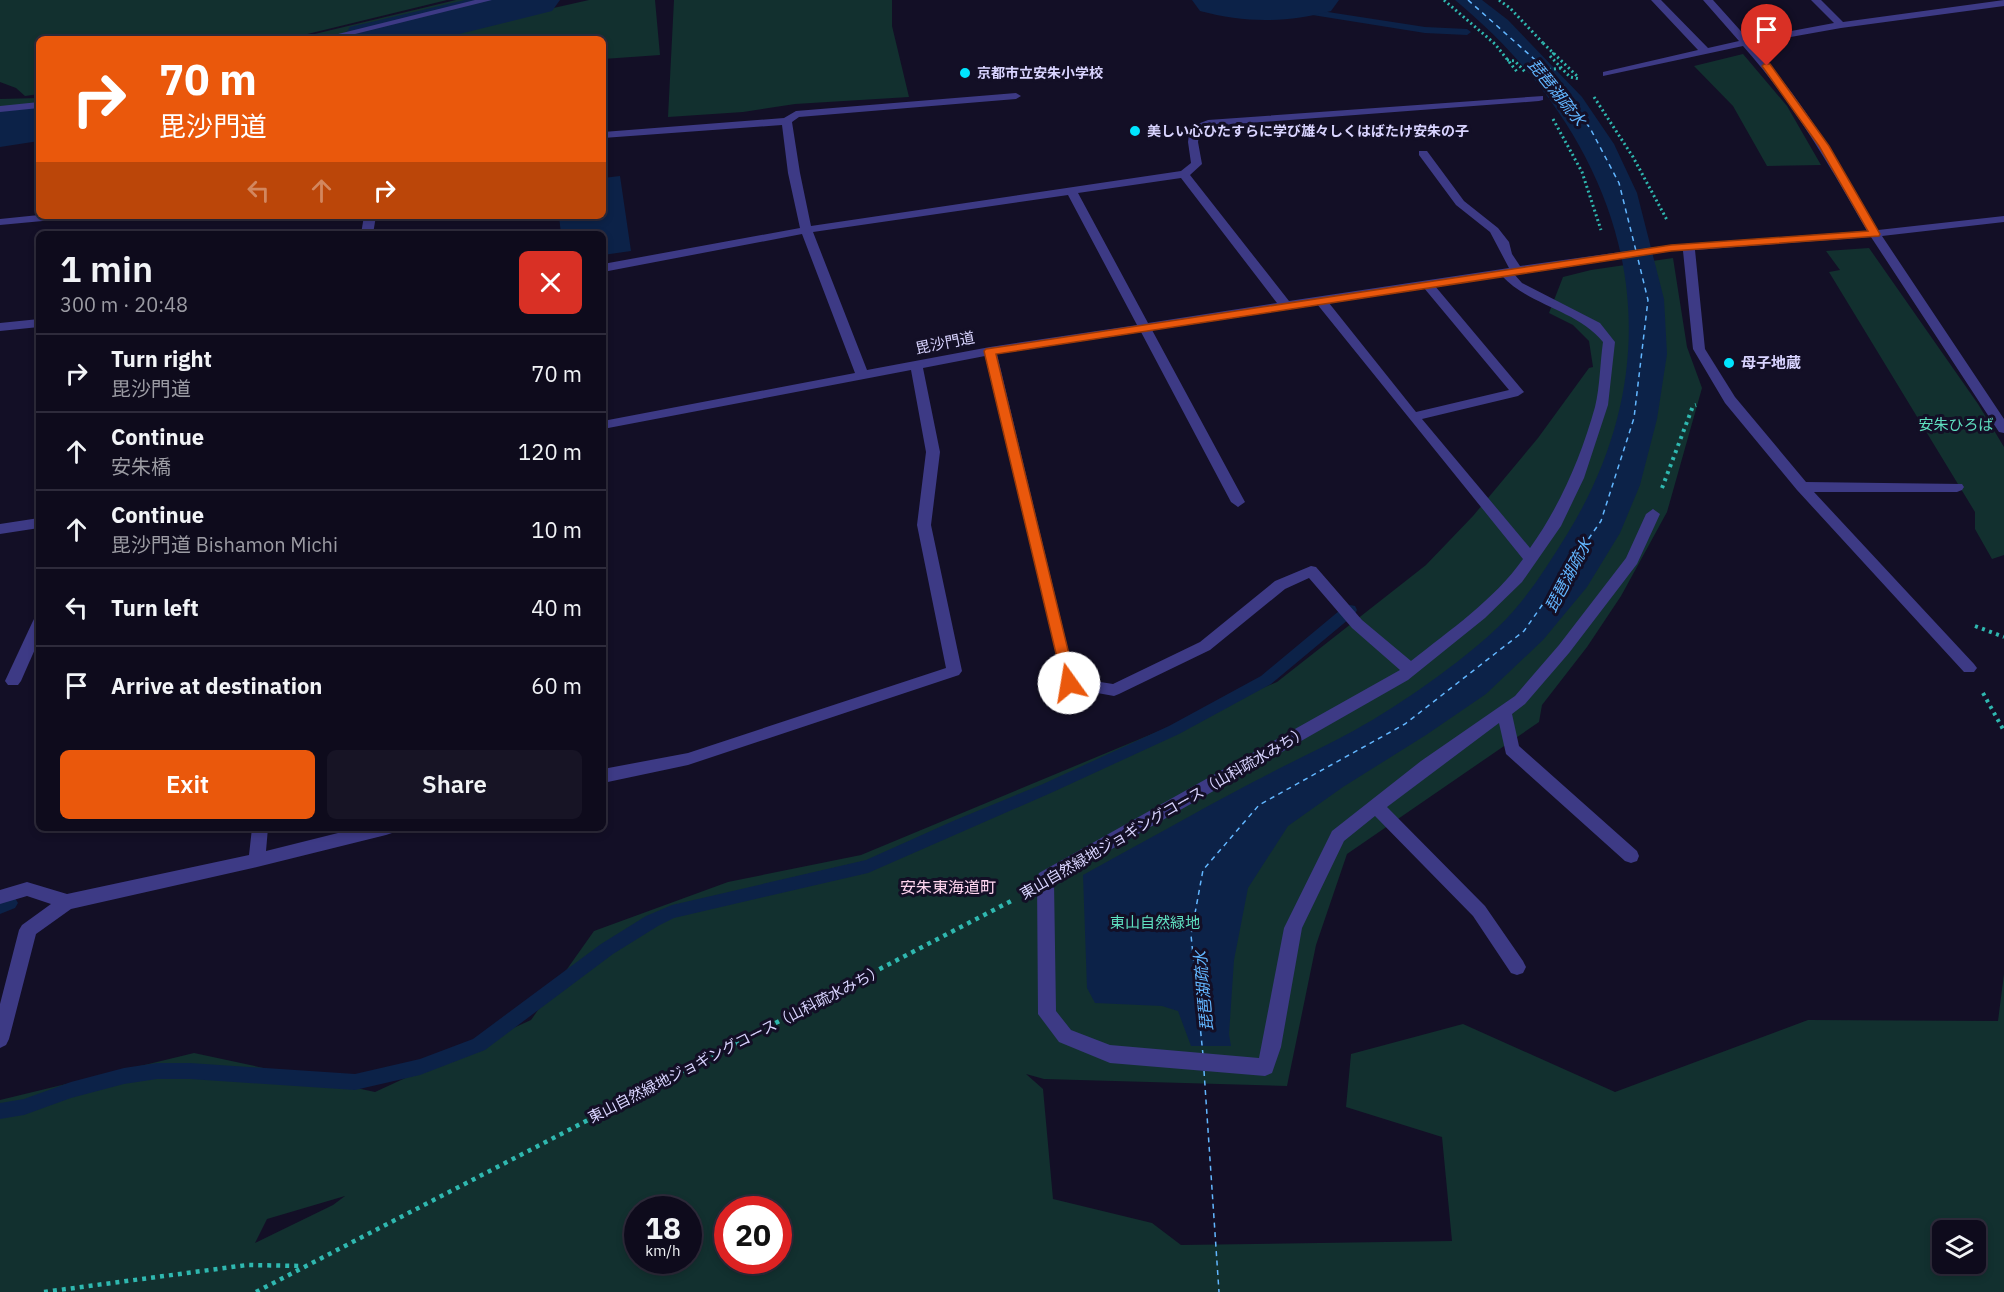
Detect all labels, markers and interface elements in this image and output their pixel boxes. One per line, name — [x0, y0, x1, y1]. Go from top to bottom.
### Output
pin — [1741, 4, 1792, 66]
icon: arrive — [1750, 13, 1783, 46]
text: 70 m — [159, 52, 257, 107]
water label: 琵琶湖疏水 — [1524, 55, 1591, 131]
icon: right — [60, 60, 138, 138]
place label: 京都市立安朱小学校 — [977, 64, 1103, 82]
marker: 京都市立安朱小学校 — [958, 66, 972, 80]
text: 毘沙門道 — [159, 108, 267, 143]
place label: 美しい心ひたすらに学び雄々しくはばたけ安朱の子 — [1147, 122, 1469, 140]
marker: 美しい心ひたすらに学び雄々しくはばたけ安朱の子 — [1128, 124, 1142, 138]
icon: left — [242, 174, 275, 207]
icon: ahead — [305, 174, 338, 207]
icon: right — [368, 174, 401, 207]
text: 1 min — [60, 245, 153, 292]
button: close — [519, 251, 582, 314]
text: 300 m · 20:48 — [60, 291, 188, 318]
street label: 毘沙門道 — [914, 327, 976, 358]
text: Turn right — [111, 344, 212, 373]
place label: 母子地蔵 — [1741, 353, 1801, 372]
marker: 母子地蔵 — [1722, 356, 1736, 370]
icon: right — [60, 357, 93, 390]
text: 70 m — [531, 359, 582, 388]
text: 毘沙門道 — [111, 375, 191, 402]
park label: 安朱ひろば — [1918, 415, 1994, 434]
text: Continue — [111, 422, 204, 451]
icon: ahead — [60, 435, 93, 468]
text: 120 m — [518, 437, 582, 466]
text: 安朱橋 — [111, 453, 171, 480]
text: Continue — [111, 500, 204, 529]
icon: ahead — [60, 513, 93, 546]
text: 10 m — [531, 515, 582, 544]
text: 毘沙門道 Bishamon Michi — [111, 531, 338, 558]
water label: 琵琶湖疏水 — [1540, 533, 1597, 615]
icon: left — [60, 591, 93, 624]
text: Turn left — [111, 593, 199, 622]
text: 40 m — [531, 593, 582, 622]
position arrow — [1037, 651, 1101, 715]
icon: arrive — [60, 669, 93, 702]
text: Arrive at destination — [111, 671, 322, 700]
text: 60 m — [531, 671, 582, 700]
street label: 東山自然緑地ジョギングコース（山科疏水みち） — [1016, 722, 1311, 903]
button: Exit — [60, 750, 315, 819]
button: Share — [327, 750, 582, 819]
district label: 安朱東海道町 — [900, 877, 996, 897]
park label: 東山自然緑地 — [1110, 913, 1200, 932]
water label: 琵琶湖疏水 — [1189, 948, 1216, 1032]
street label: 東山自然緑地ジョギングコース（山科疏水みち） — [585, 960, 887, 1127]
speed limit sign: 20 — [714, 1196, 792, 1274]
text: 18 — [645, 1208, 681, 1247]
map controls — [1932, 1220, 1986, 1274]
button: layers — [1932, 1220, 1986, 1274]
text: km/h — [645, 1241, 681, 1260]

